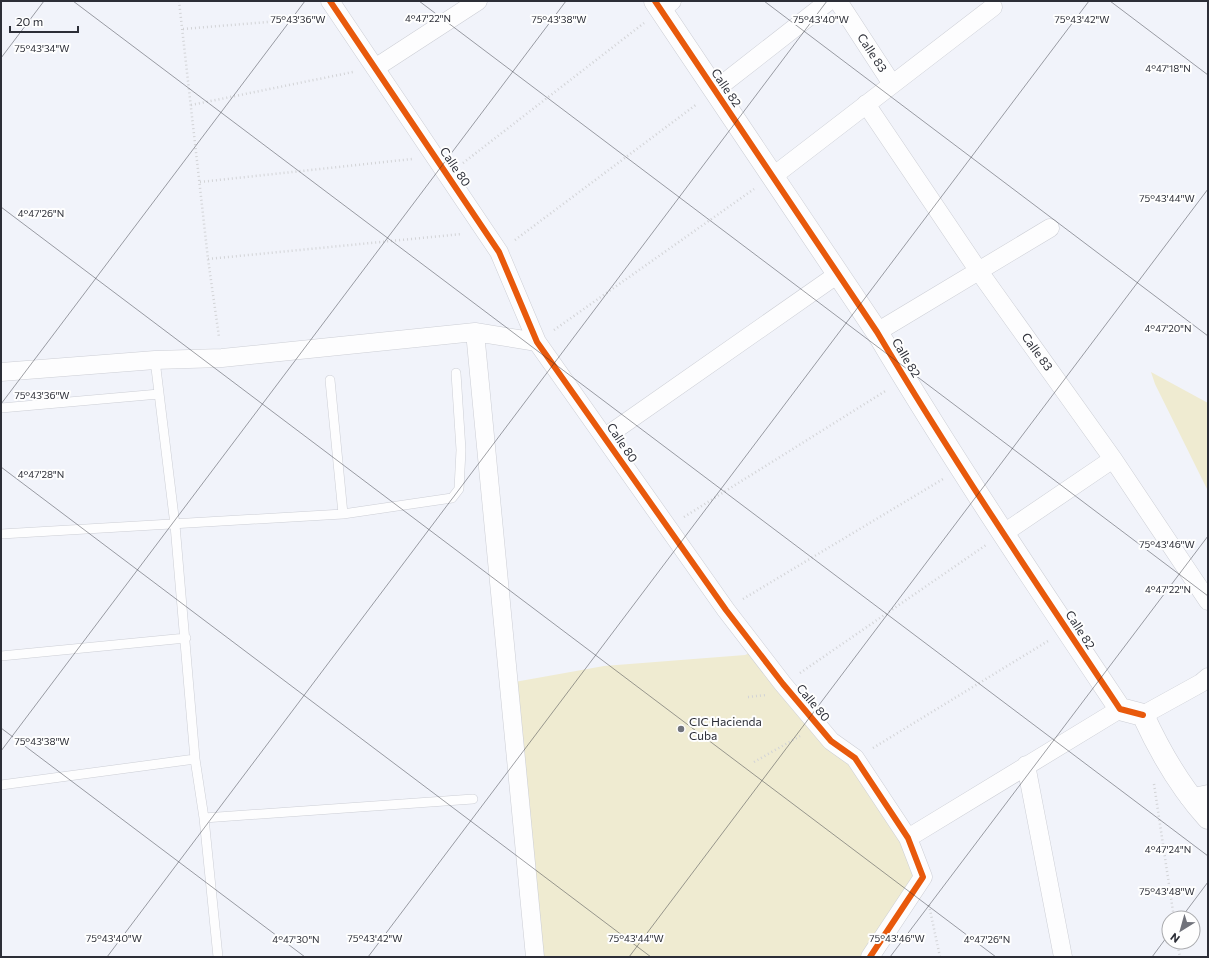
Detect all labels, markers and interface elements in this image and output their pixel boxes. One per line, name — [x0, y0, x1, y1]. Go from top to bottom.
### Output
scale bar — [10, 8, 78, 34]
text: 4°47'22"N — [405, 12, 451, 24]
text: 75°43'36"W — [270, 13, 326, 25]
text: 75°43'38"W — [531, 13, 587, 25]
text: 75°43'40"W — [793, 13, 849, 25]
text: 75°43'42"W — [1055, 13, 1109, 25]
text: 20 m — [16, 14, 43, 28]
street label: Calle 83 — [855, 30, 891, 75]
text: 75°43'34"W — [14, 42, 70, 54]
text: 4°47'18"N — [1145, 62, 1191, 74]
street label: Calle 82 — [709, 66, 745, 110]
street label: Calle 80 — [438, 144, 474, 189]
text: 75°43'44"W — [1139, 192, 1195, 204]
text: 4°47'26"N — [18, 207, 64, 219]
text: 4°47'20"N — [1144, 322, 1192, 334]
street label: Calle 83 — [1019, 330, 1056, 373]
street label: Calle 82 — [890, 335, 924, 380]
text: 75°43'36"W — [14, 389, 70, 401]
street label: Calle 80 — [605, 420, 641, 465]
text: 4°47'28"N — [18, 468, 64, 480]
text: 75°43'46"W — [1139, 538, 1195, 550]
text: 4°47'22"N — [1145, 583, 1191, 595]
street label: Calle 82 — [1063, 608, 1099, 652]
street label: Calle 80 — [794, 681, 833, 724]
place label: CIC Hacienda Cuba — [689, 714, 762, 742]
marker: CIC Hacienda Cuba — [676, 724, 686, 734]
text: 75°43'38"W — [14, 735, 70, 747]
text: 4°47'24"N — [1145, 843, 1191, 855]
text: 75°43'48"W — [1139, 885, 1195, 897]
north arrow — [1161, 910, 1201, 950]
text: N — [1167, 931, 1182, 946]
text: 75°43'40"W — [86, 932, 142, 944]
text: 75°43'42"W — [348, 932, 402, 944]
text: 75°43'44"W — [608, 932, 664, 944]
text: 75°43'46"W — [869, 932, 925, 944]
text: 4°47'30"N — [272, 933, 320, 945]
text: 4°47'26"N — [964, 933, 1010, 945]

